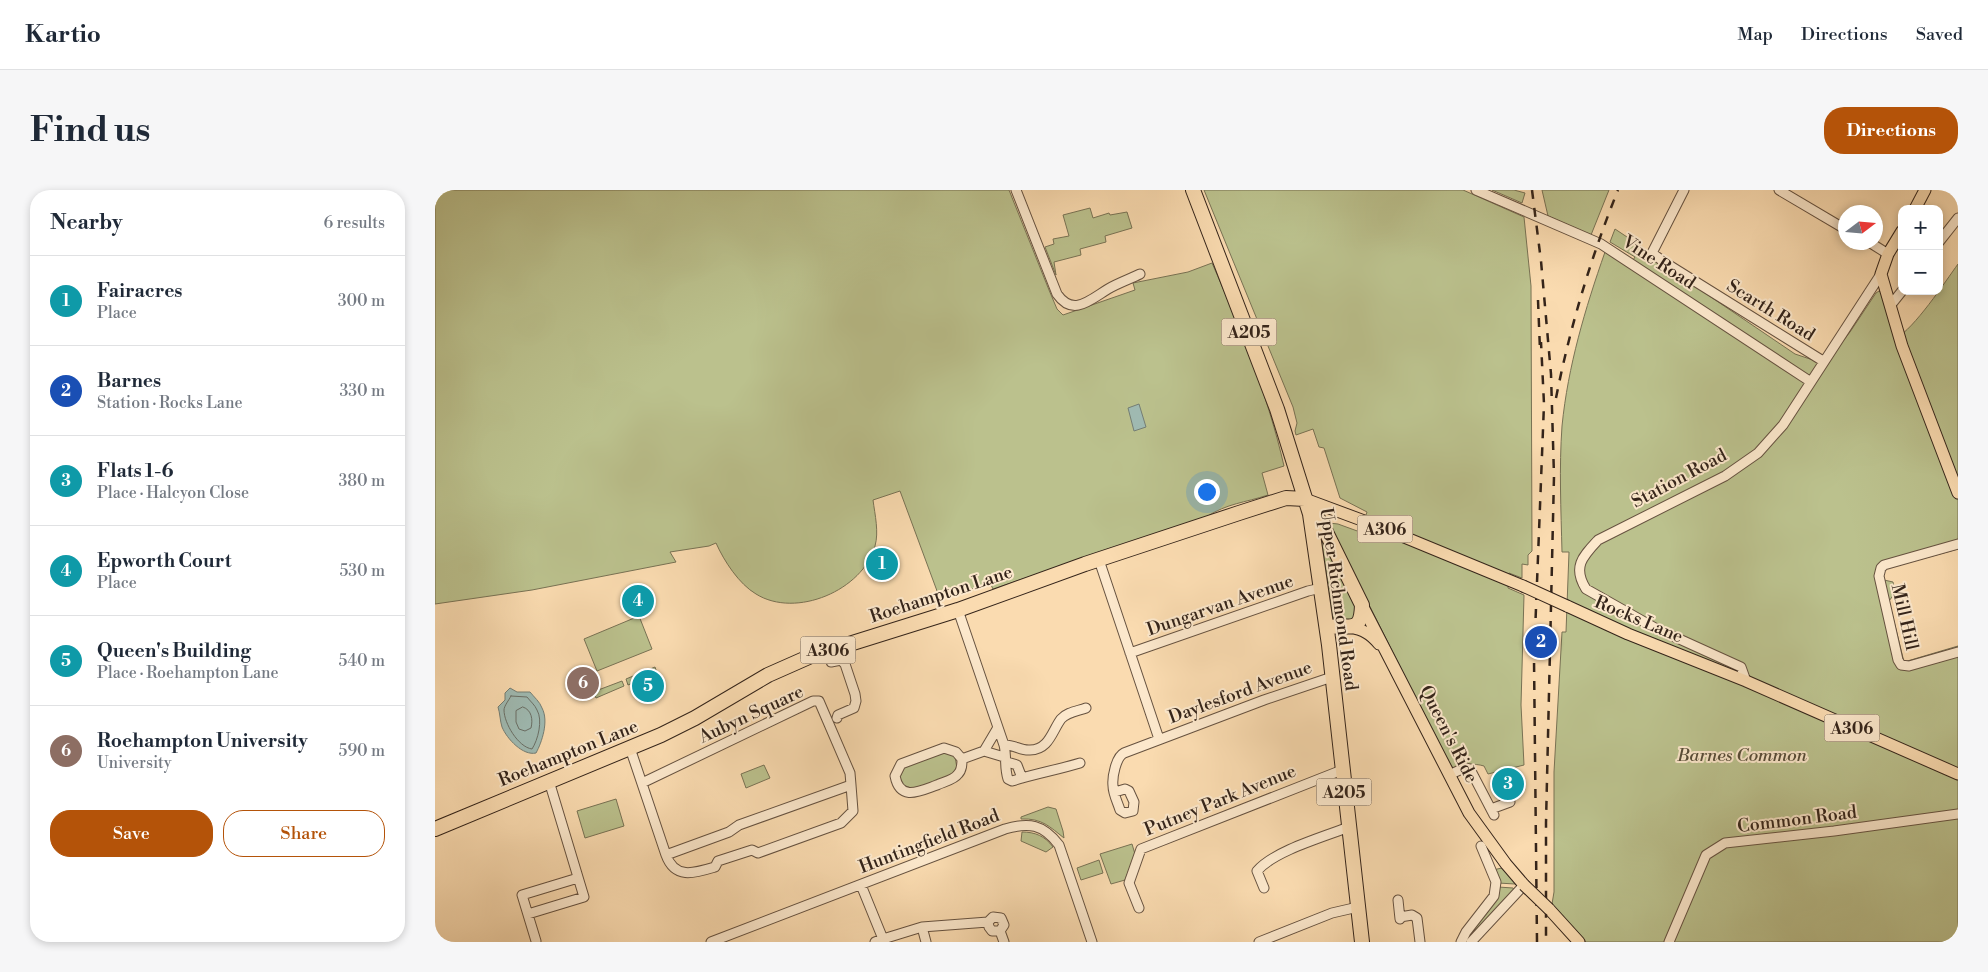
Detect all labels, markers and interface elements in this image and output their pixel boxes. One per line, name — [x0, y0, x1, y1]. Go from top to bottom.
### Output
text: Kartio — [25, 20, 101, 50]
text: Map — [1737, 23, 1773, 46]
text: Directions — [1801, 23, 1888, 46]
text: Saved — [1916, 23, 1963, 46]
button: Directions — [1824, 107, 1958, 154]
text: Find us — [30, 109, 150, 152]
north arrow — [1838, 205, 1883, 250]
map controls — [1898, 205, 1943, 295]
button: + — [1898, 205, 1943, 250]
text: Nearby — [50, 210, 123, 236]
text: 6 results — [324, 213, 385, 233]
street label: Vine Road — [1617, 230, 1700, 295]
button: − — [1898, 250, 1943, 295]
street label: Scarth Road — [1722, 274, 1820, 347]
text: Fairacres — [97, 279, 183, 303]
text: 1 — [62, 291, 70, 311]
text: 300 m — [338, 291, 385, 311]
text: Place — [97, 303, 137, 323]
road number: A205 — [1221, 318, 1277, 346]
text: Barnes — [97, 369, 161, 393]
text: 2 — [61, 381, 71, 401]
text: 330 m — [339, 381, 385, 401]
text: Station · Rocks Lane — [97, 393, 243, 413]
street label: Station Road — [1628, 443, 1732, 513]
text: Flats 1-6 — [97, 459, 173, 483]
text: 3 — [61, 471, 71, 491]
text: 380 m — [338, 471, 385, 491]
your location — [1194, 479, 1220, 505]
text: Place · Halcyon Close — [97, 483, 249, 503]
street label: Upper Richmond Road — [1314, 506, 1363, 693]
road number: A306 — [1357, 516, 1413, 542]
pin: 1 — [866, 545, 898, 583]
text: Epworth Court — [97, 549, 231, 573]
text: 4 — [61, 561, 71, 581]
text: 530 m — [339, 561, 385, 581]
street label: Roehampton Lane — [867, 561, 1016, 628]
street label: Dungarvan Avenue — [1144, 570, 1297, 641]
text: Place — [97, 573, 137, 593]
pin: 4 — [622, 582, 654, 620]
street label: Mill Hill — [1886, 582, 1923, 653]
street label: Rocks Lane — [1591, 590, 1687, 648]
pin: 2 — [1525, 623, 1557, 661]
road number: A306 — [801, 636, 855, 664]
text: Queen's Building — [97, 639, 251, 663]
text: 5 — [61, 651, 71, 671]
text: 540 m — [338, 651, 385, 671]
street label: Daylesford Avenue — [1165, 656, 1315, 729]
text: Place · Roehampton Lane — [97, 663, 279, 683]
pin: 6 — [567, 664, 599, 702]
pin: 5 — [632, 667, 664, 705]
street label: Aubyn Square — [694, 680, 807, 749]
street label: Queen's Ride — [1414, 682, 1483, 787]
road number: A306 — [1825, 714, 1879, 742]
street label: Roehampton Lane — [495, 715, 642, 792]
text: Roehampton University — [97, 729, 308, 753]
text: 6 — [61, 741, 71, 761]
text: 590 m — [339, 741, 385, 761]
park label: Barnes Common — [1676, 744, 1808, 767]
text: University — [97, 753, 171, 773]
street label: Putney Park Avenue — [1141, 760, 1299, 841]
pin: 3 — [1492, 765, 1524, 803]
road number: A205 — [1317, 778, 1371, 806]
street label: Common Road — [1736, 801, 1859, 838]
street label: Huntingfield Road — [856, 804, 1004, 879]
button: Save — [50, 810, 213, 857]
button: Share — [223, 810, 385, 857]

